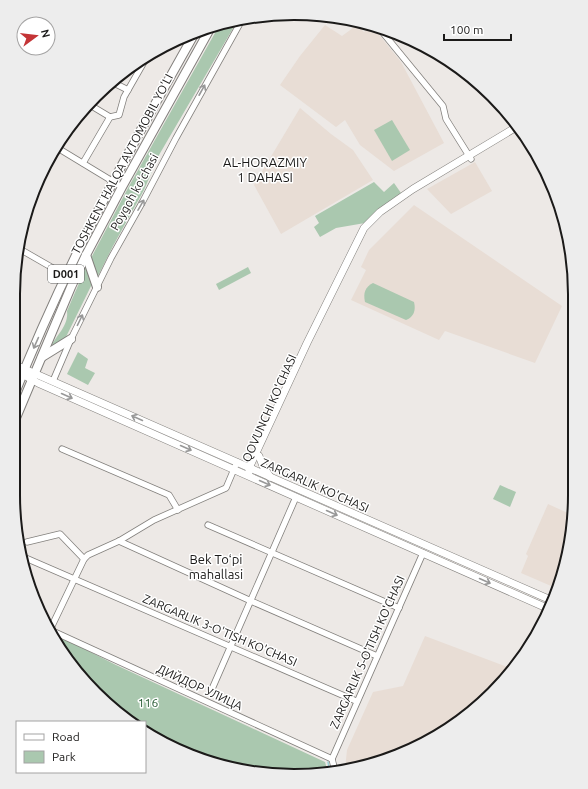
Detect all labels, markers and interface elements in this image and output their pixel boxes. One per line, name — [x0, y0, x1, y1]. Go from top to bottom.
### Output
north arrow — [16, 16, 56, 56]
scale bar — [444, 16, 511, 42]
text: 100 m — [450, 23, 483, 36]
text: N — [39, 28, 53, 39]
street label: TOSHKENT HALQA AVTOMOBIL YO'LI — [69, 72, 175, 256]
one-way arrow — [199, 84, 207, 96]
street label: Poygoh koʻchasi — [108, 151, 160, 233]
district label: AL-HORAZMIY 1 DAHASI — [223, 155, 307, 184]
one-way arrow — [137, 199, 145, 211]
road number: D001 — [48, 265, 84, 283]
one-way arrow — [77, 314, 85, 326]
one-way arrow — [31, 336, 39, 348]
street label: QOVUNCHI KO'CHASI — [239, 352, 299, 464]
one-way arrow — [61, 393, 73, 400]
one-way arrow — [131, 414, 143, 421]
one-way arrow — [180, 445, 192, 453]
street label: ZARGARLIK KO'CHASI — [259, 455, 371, 515]
one-way arrow — [258, 480, 270, 487]
one-way arrow — [325, 510, 337, 517]
district label: Bek Toʻpi mahallasi — [189, 552, 243, 581]
street label: ZARGARLIK 5-O'TISH KO'CHASI — [327, 573, 407, 731]
one-way arrow — [478, 577, 490, 585]
street label: ZARGARLIK 3-O'TISH KO'CHASI — [141, 592, 299, 668]
street label: ДИЙДОР УЛИЦА — [155, 662, 245, 713]
park label: 116 — [138, 696, 158, 709]
legend — [16, 721, 146, 773]
text: Road — [52, 730, 80, 743]
text: Park — [52, 750, 76, 763]

